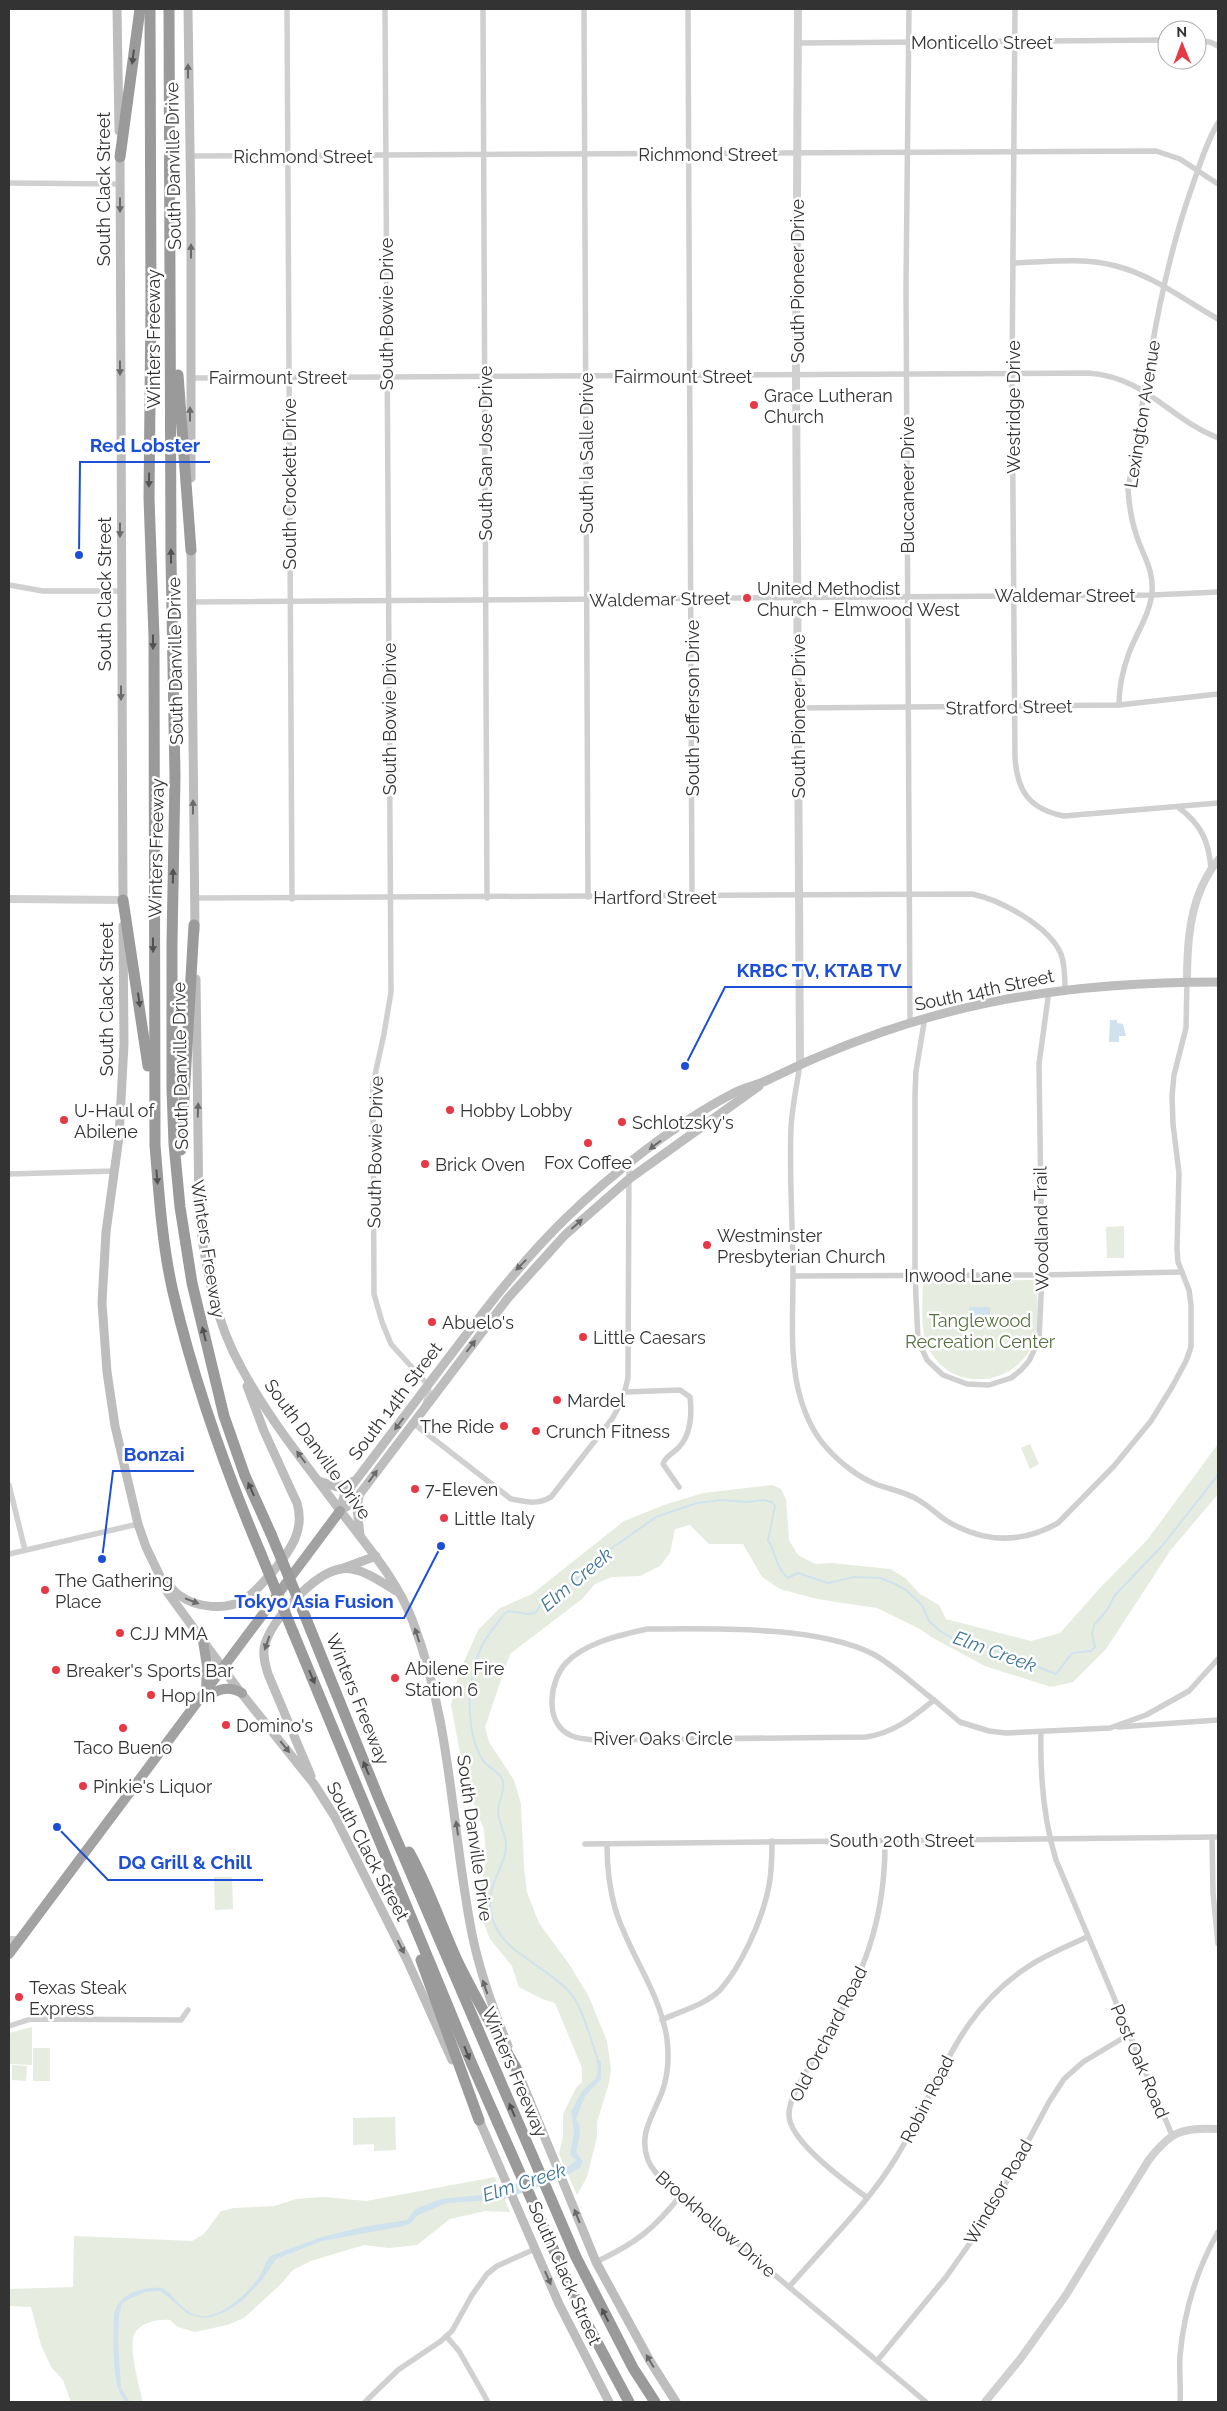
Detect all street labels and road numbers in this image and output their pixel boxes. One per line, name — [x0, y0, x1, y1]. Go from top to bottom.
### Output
street label: Monticello Street — [911, 32, 1053, 53]
street label: South Danville Drive — [161, 82, 185, 250]
street label: South Clack Street — [93, 112, 114, 266]
street label: Richmond Street — [638, 144, 778, 165]
street label: Richmond Street — [233, 146, 373, 167]
street label: South Pioneer Drive — [787, 198, 808, 363]
street label: South Bowie Drive — [376, 237, 397, 390]
street label: Winters Freeway — [143, 269, 164, 409]
street label: Lexington Avenue — [1120, 338, 1164, 489]
street label: Westridge Drive — [1003, 340, 1024, 474]
street label: South San Jose Drive — [475, 365, 496, 540]
street label: Fairmount Street — [614, 366, 752, 387]
street label: Fairmount Street — [209, 367, 347, 388]
street label: South la Salle Drive — [576, 372, 597, 534]
street label: South Crockett Drive — [279, 398, 300, 570]
street label: Buccaneer Drive — [897, 416, 918, 554]
street label: South Clack Street — [94, 517, 115, 671]
street label: South Danville Drive — [163, 577, 187, 745]
street label: Waldemar Street — [994, 585, 1136, 606]
street label: Waldemar Street — [589, 587, 731, 611]
street label: South Jefferson Drive — [682, 619, 703, 796]
street label: South Pioneer Drive — [788, 633, 809, 798]
street label: South Bowie Drive — [379, 642, 400, 795]
street label: Stratford Street — [945, 695, 1073, 719]
street label: Winters Freeway — [144, 778, 168, 918]
street label: Hartford Street — [593, 887, 717, 908]
street label: South Clack Street — [96, 922, 117, 1076]
street label: South 14th Street — [912, 965, 1056, 1015]
street label: South Danville Drive — [168, 982, 192, 1150]
street label: South Bowie Drive — [363, 1075, 387, 1228]
street label: Woodland Trail — [1029, 1166, 1053, 1292]
street label: Winters Freeway — [187, 1178, 229, 1320]
street label: Inwood Lane — [904, 1265, 1012, 1286]
street label: South 14th Street — [344, 1338, 446, 1464]
street label: South Danville Drive — [260, 1375, 376, 1523]
street label: Winters Freeway — [322, 1630, 394, 1768]
street label: River Oaks Circle — [593, 1728, 733, 1749]
street label: South Danville Drive — [453, 1753, 497, 1923]
street label: South Clack Street — [322, 1778, 414, 1924]
street label: South 20th Street — [830, 1830, 974, 1851]
street label: Old Orchard Road — [785, 1963, 871, 2105]
street label: Post Oak Road — [1107, 2001, 1173, 2121]
street label: Winters Freeway — [478, 2004, 552, 2141]
street label: Robin Road — [896, 2052, 958, 2146]
street label: Windsor Road — [960, 2136, 1036, 2248]
street label: Brookhollow Drive — [652, 2166, 781, 2282]
street label: South Clack Street — [524, 2198, 606, 2348]

